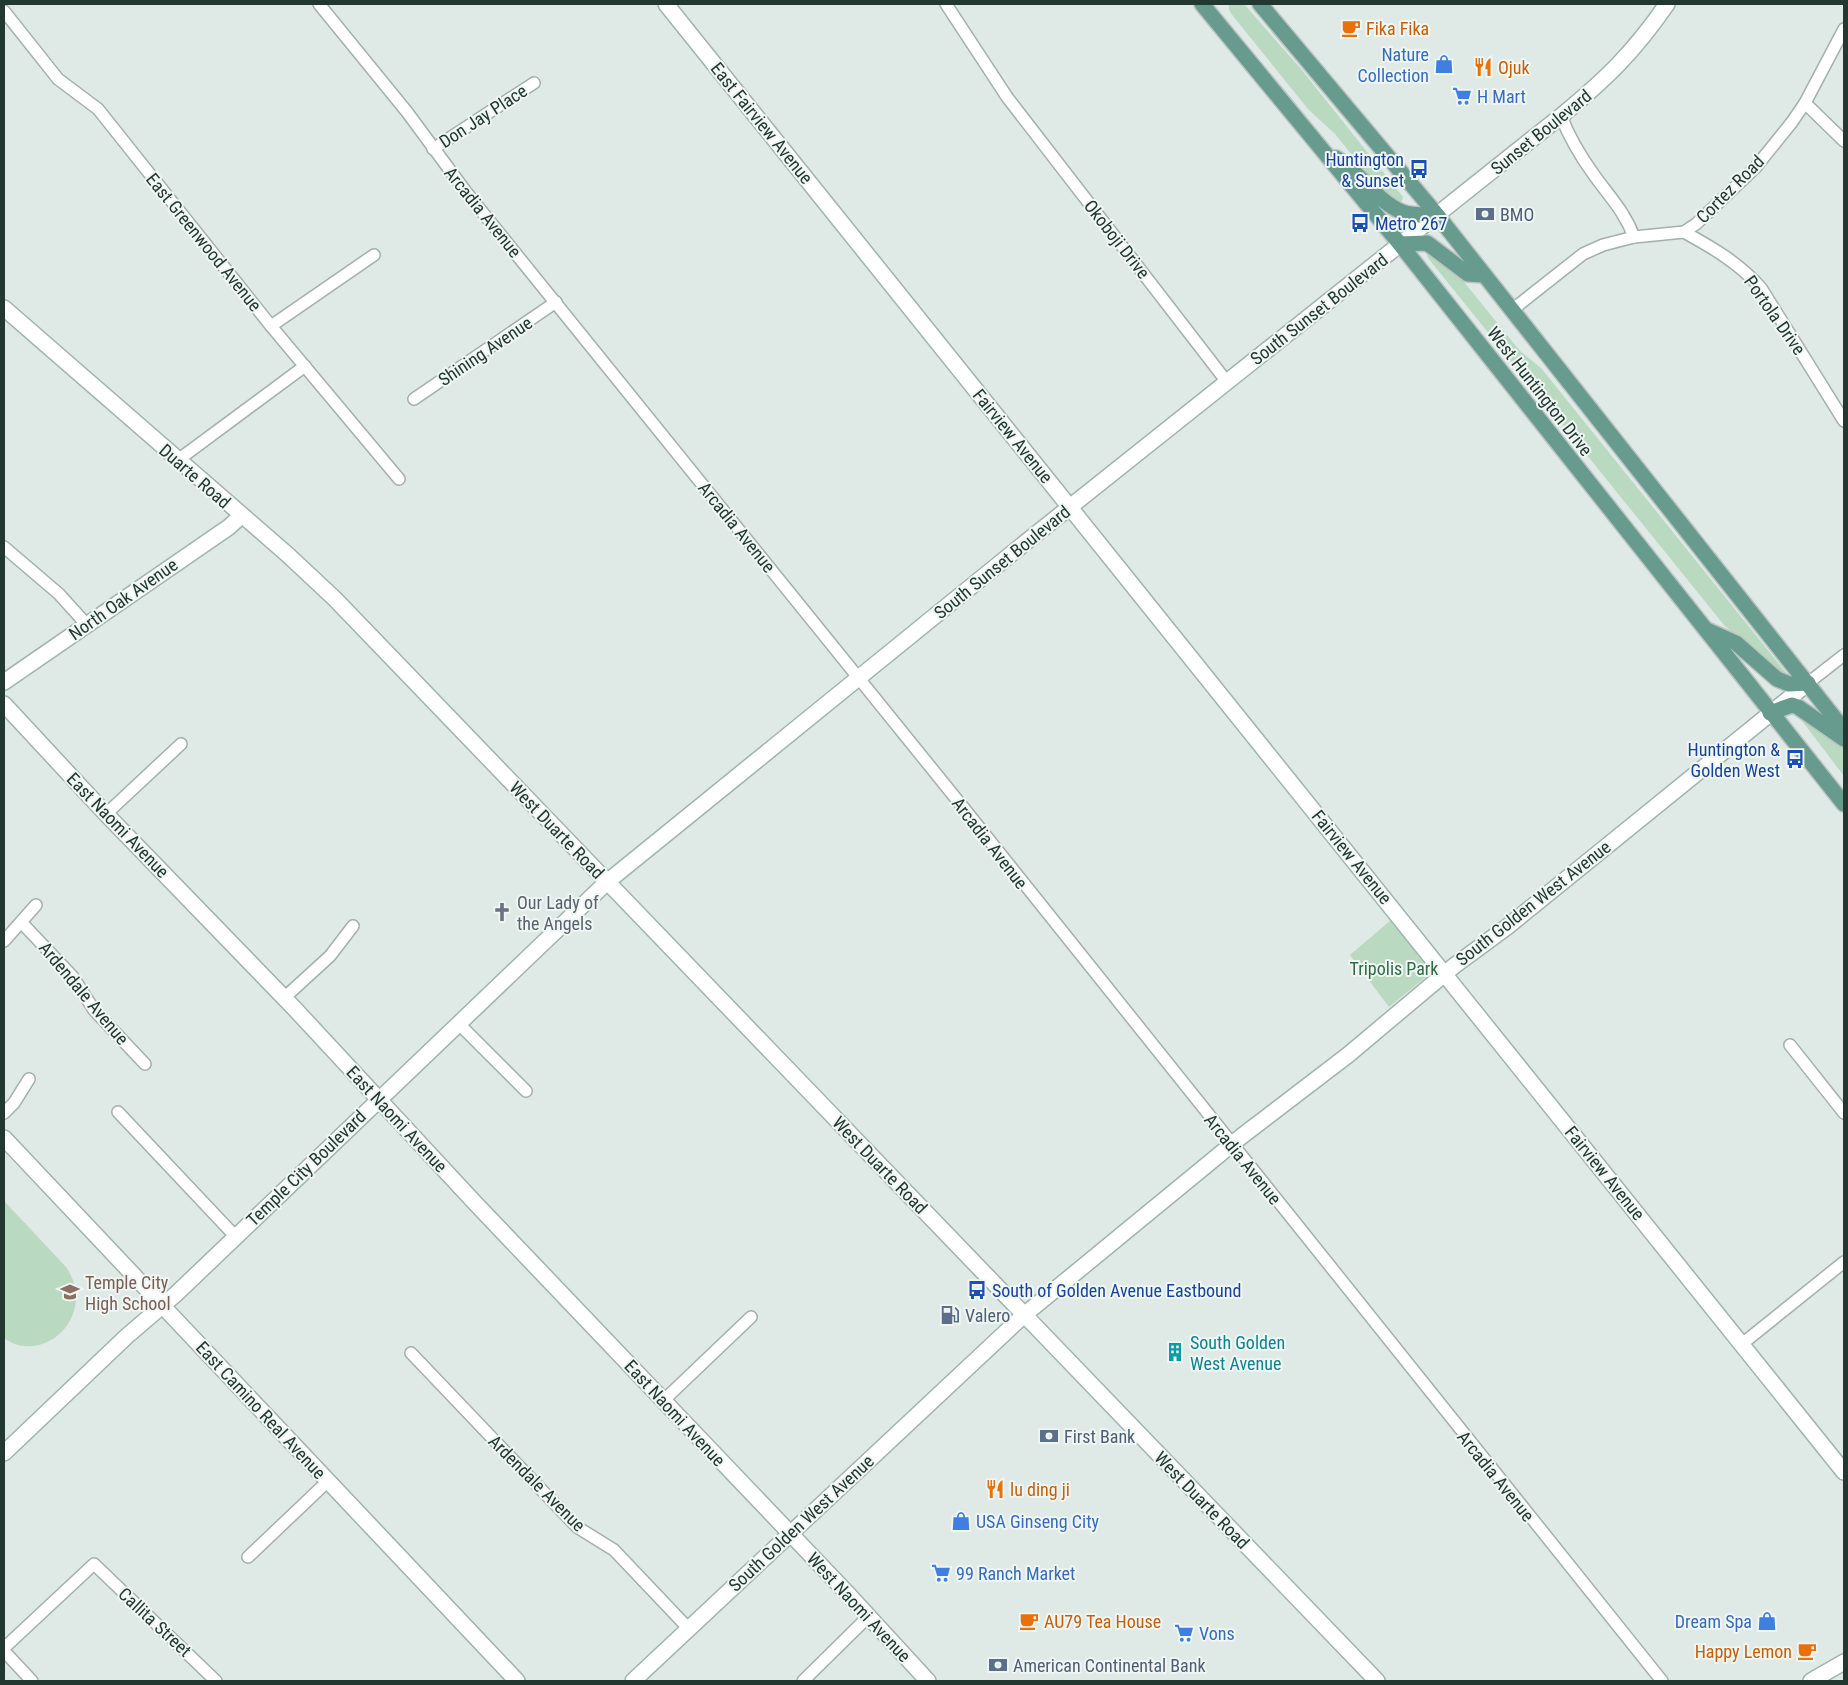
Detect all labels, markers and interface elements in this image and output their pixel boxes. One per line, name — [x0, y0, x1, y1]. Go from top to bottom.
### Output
cafe icon: Fika Fika — [1340, 17, 1362, 39]
place label: Fika Fika — [1366, 18, 1429, 39]
place label: Nature Collection — [1358, 44, 1429, 86]
shop icon: Nature Collection — [1433, 53, 1455, 75]
restaurant icon: Ojuk — [1472, 56, 1494, 78]
place label: Ojuk — [1498, 57, 1530, 78]
street label: East Fairview Avenue — [707, 58, 817, 188]
street label: Don Jay Place — [435, 80, 531, 152]
supermarket icon: H Mart — [1451, 85, 1473, 107]
street label: Sunset Boulevard — [1486, 85, 1596, 179]
place label: H Mart — [1477, 86, 1526, 107]
place label: Huntington & Sunset — [1325, 149, 1404, 191]
street label: Cortez Road — [1692, 151, 1768, 227]
bus stop icon: Huntington & Sunset — [1408, 158, 1430, 180]
street label: Arcadia Avenue — [440, 163, 526, 261]
street label: East Greenwood Avenue — [142, 169, 266, 315]
street label: Okoboji Drive — [1080, 195, 1154, 283]
bank icon: BMO — [1474, 203, 1496, 225]
place label: BMO — [1500, 204, 1534, 225]
bus stop icon: Metro 267 — [1349, 212, 1371, 234]
place label: Metro 267 — [1375, 213, 1448, 234]
street label: South Sunset Boulevard — [1246, 249, 1392, 369]
street label: Portola Drive — [1740, 271, 1810, 359]
street label: Shining Avenue — [434, 312, 536, 390]
street label: West Huntington Drive — [1483, 322, 1597, 460]
street label: Fairview Avenue — [969, 385, 1057, 487]
street label: Duarte Road — [155, 439, 235, 513]
street label: Arcadia Avenue — [694, 478, 780, 576]
street label: South Sunset Boulevard — [930, 501, 1074, 623]
street label: North Oak Avenue — [65, 554, 181, 644]
place label: Huntington & Golden West — [1688, 739, 1780, 781]
bus stop icon: Huntington & Golden West — [1784, 748, 1806, 770]
street label: East Naomi Avenue — [63, 768, 173, 882]
street label: West Duarte Road — [505, 777, 609, 883]
street label: Arcadia Avenue — [948, 793, 1032, 893]
street label: Fairview Avenue — [1308, 806, 1396, 908]
street label: South Golden West Avenue — [1451, 836, 1615, 970]
place label: Our Lady of the Angels — [517, 892, 599, 934]
church icon: Our Lady of the Angels — [491, 901, 513, 923]
street label: Ardendale Avenue — [35, 937, 133, 1049]
park label: Tripolis Park — [1350, 958, 1438, 979]
street label: East Naomi Avenue — [342, 1061, 452, 1177]
street label: Temple City Boulevard — [242, 1106, 370, 1230]
street label: Arcadia Avenue — [1200, 1110, 1286, 1208]
street label: West Duarte Road — [828, 1112, 932, 1218]
street label: Fairview Avenue — [1561, 1122, 1649, 1224]
place label: Temple City High School — [85, 1272, 171, 1314]
bus stop icon: South of Golden Avenue Eastbound — [966, 1279, 988, 1301]
place label: South of Golden Avenue Eastbound — [992, 1280, 1241, 1301]
school or university icon: Temple City High School — [59, 1281, 81, 1303]
fuel station icon: Valero — [939, 1304, 961, 1326]
place label: Valero — [965, 1305, 1010, 1326]
place label: South Golden West Avenue — [1190, 1332, 1285, 1374]
street label: East Camino Real Avenue — [192, 1337, 330, 1483]
building icon: South Golden West Avenue — [1164, 1341, 1186, 1363]
street label: East Naomi Avenue — [620, 1355, 730, 1471]
bank icon: First Bank — [1038, 1425, 1060, 1447]
place label: First Bank — [1064, 1426, 1135, 1447]
street label: Arcadia Avenue — [1453, 1427, 1539, 1525]
street label: Ardendale Avenue — [484, 1430, 590, 1536]
street label: West Duarte Road — [1150, 1447, 1254, 1553]
street label: South Golden West Avenue — [724, 1450, 878, 1596]
restaurant icon: lu ding ji — [984, 1478, 1006, 1500]
place label: lu ding ji — [1010, 1479, 1070, 1500]
shop icon: USA Ginseng City — [950, 1510, 972, 1532]
place label: USA Ginseng City — [976, 1511, 1099, 1532]
street label: West Naomi Avenue — [803, 1548, 915, 1666]
supermarket icon: 99 Ranch Market — [930, 1562, 952, 1584]
place label: 99 Ranch Market — [956, 1563, 1075, 1584]
street label: Callita Street — [114, 1583, 196, 1661]
cafe icon: AU79 Tea House — [1018, 1610, 1040, 1632]
shop icon: Dream Spa — [1756, 1610, 1778, 1632]
place label: AU79 Tea House — [1044, 1611, 1161, 1632]
place label: Dream Spa — [1675, 1611, 1752, 1632]
supermarket icon: Vons — [1173, 1622, 1195, 1644]
place label: Vons — [1199, 1623, 1235, 1644]
cafe icon: Happy Lemon — [1796, 1640, 1818, 1662]
place label: Happy Lemon — [1695, 1641, 1792, 1662]
bank icon: American Continental Bank — [987, 1654, 1009, 1676]
place label: American Continental Bank — [1013, 1655, 1206, 1676]

